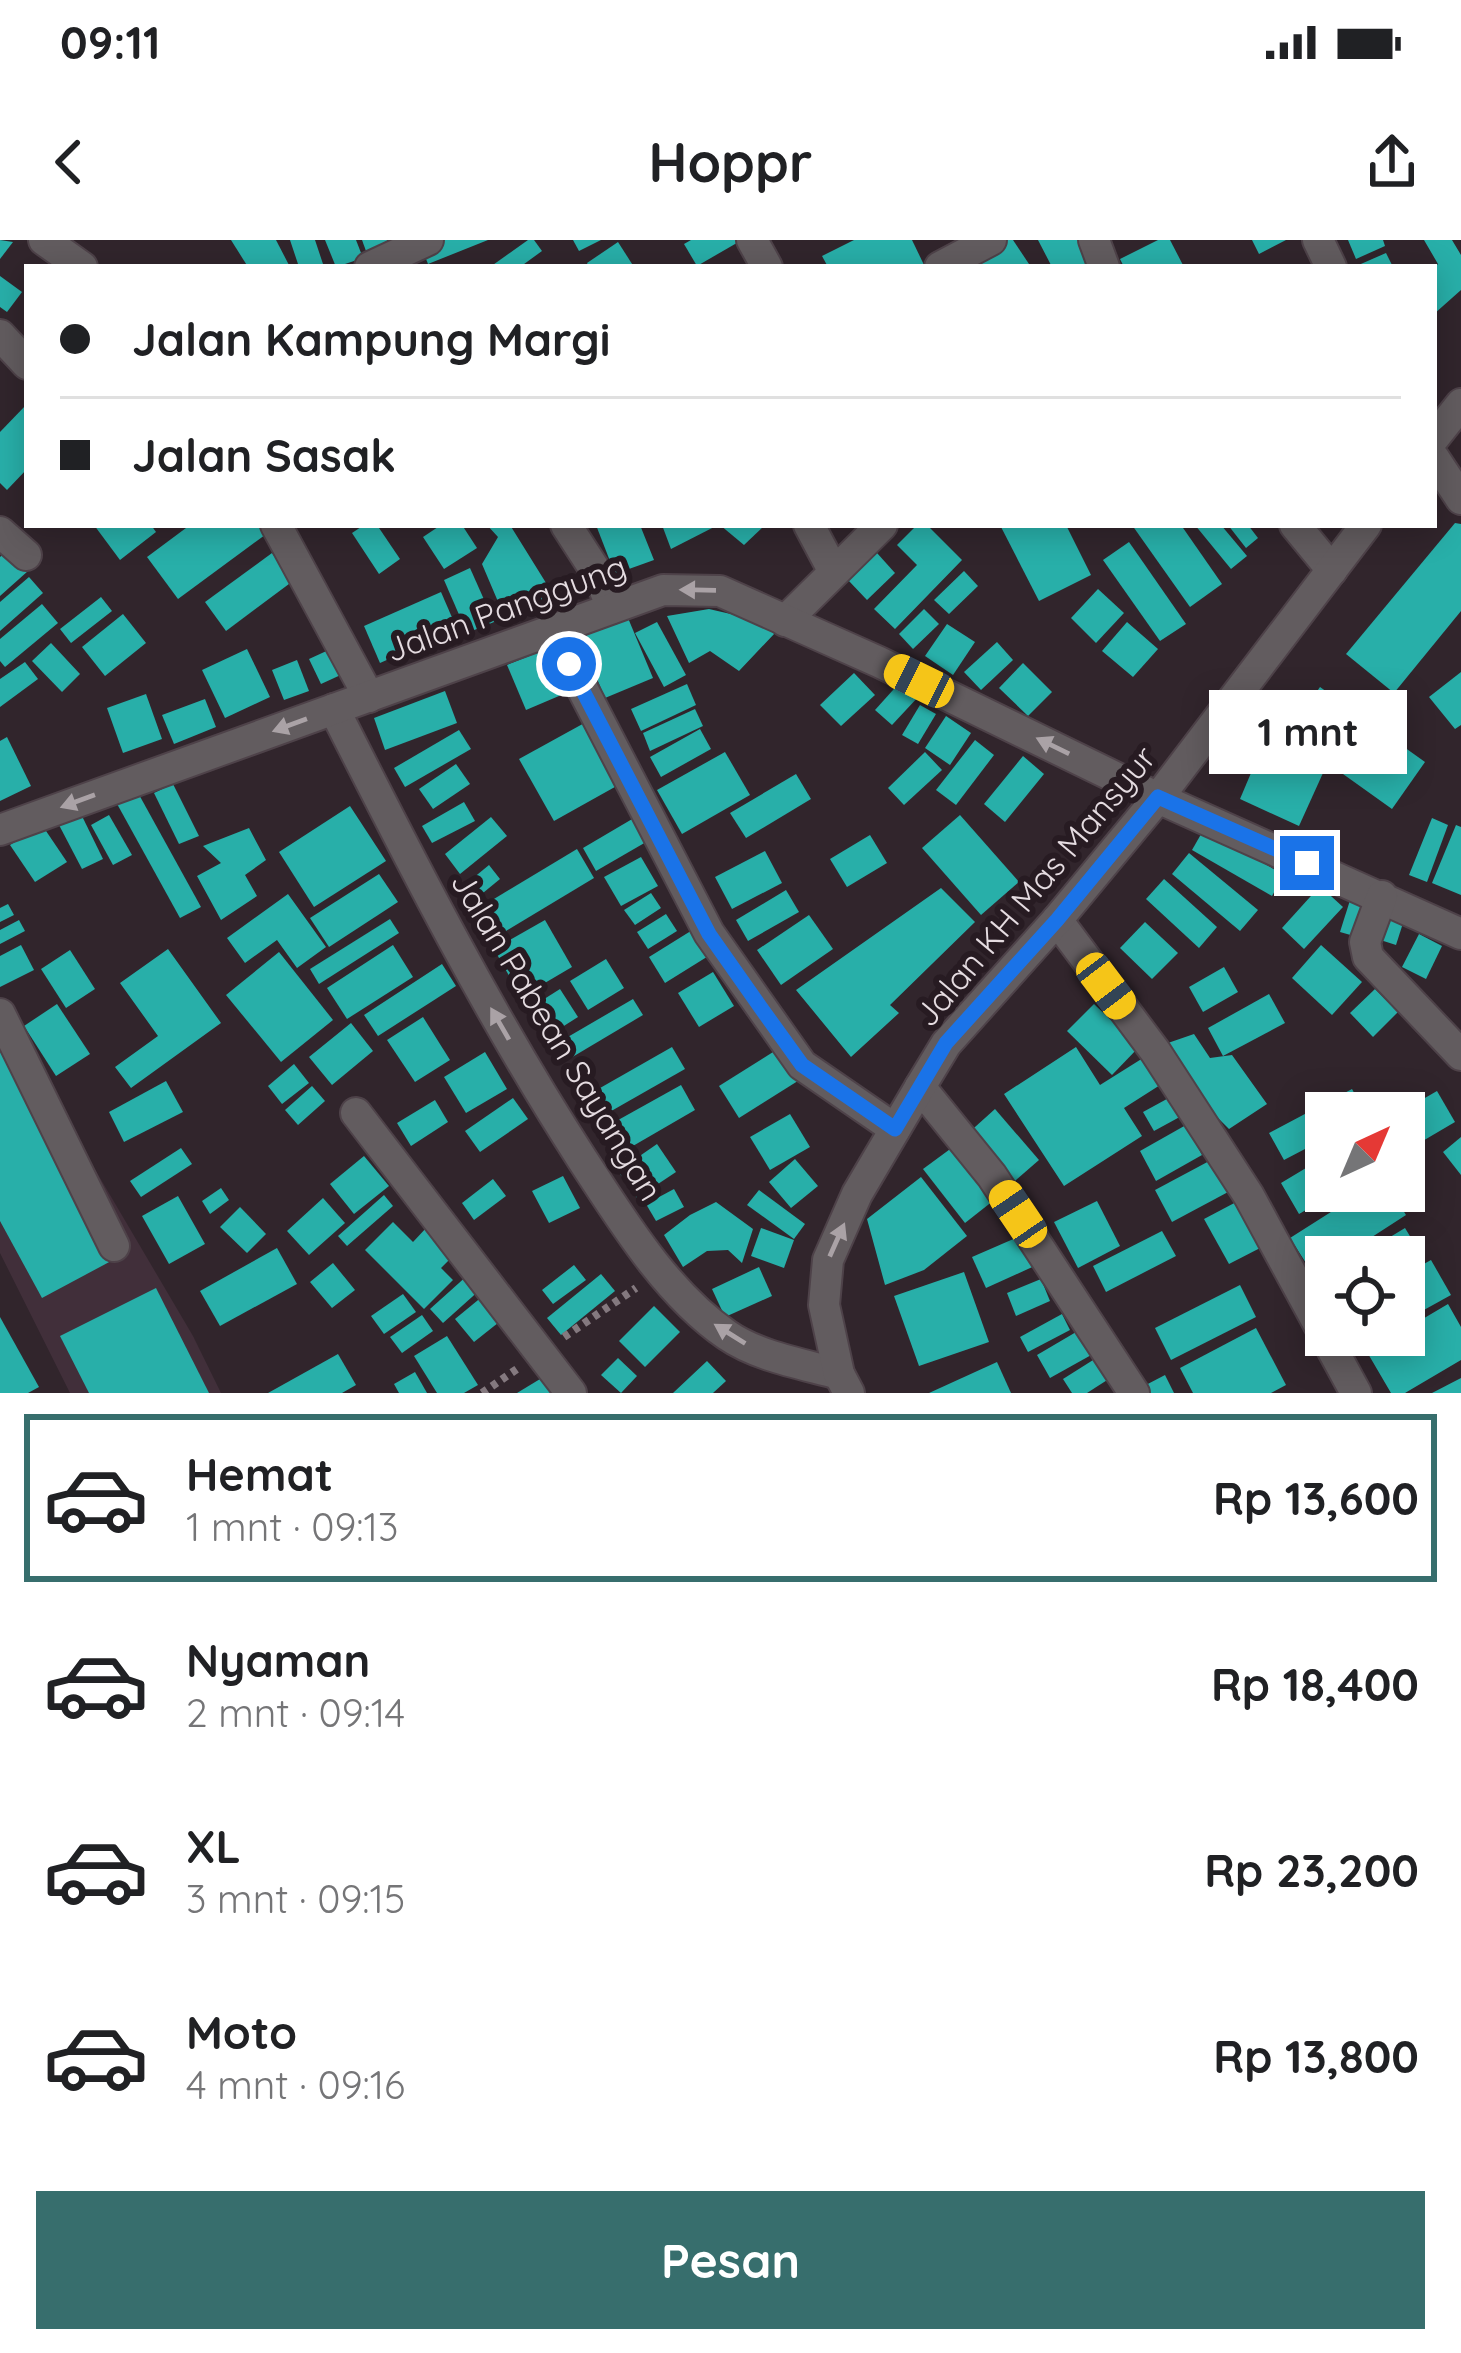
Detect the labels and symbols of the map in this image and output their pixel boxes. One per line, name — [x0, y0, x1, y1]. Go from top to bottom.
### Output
street label: Jalan Panggung — [380, 545, 631, 670]
one-way arrow — [678, 581, 716, 600]
route start — [542, 637, 596, 691]
car — [879, 649, 959, 713]
callout: 1 mnt — [1208, 689, 1406, 773]
one-way arrow — [271, 717, 307, 735]
street label: Jalan KH Mas Mansyur — [905, 737, 1164, 1034]
one-way arrow — [1036, 737, 1070, 757]
one-way arrow — [60, 793, 96, 812]
route end — [1280, 836, 1334, 890]
street label: Jalan Pabean Sayangan — [443, 864, 672, 1208]
car — [1070, 946, 1142, 1026]
one-way arrow — [491, 1007, 512, 1041]
north arrow — [1305, 1092, 1425, 1212]
car — [983, 1174, 1053, 1254]
one-way arrow — [827, 1222, 847, 1257]
one-way arrow — [714, 1324, 747, 1346]

